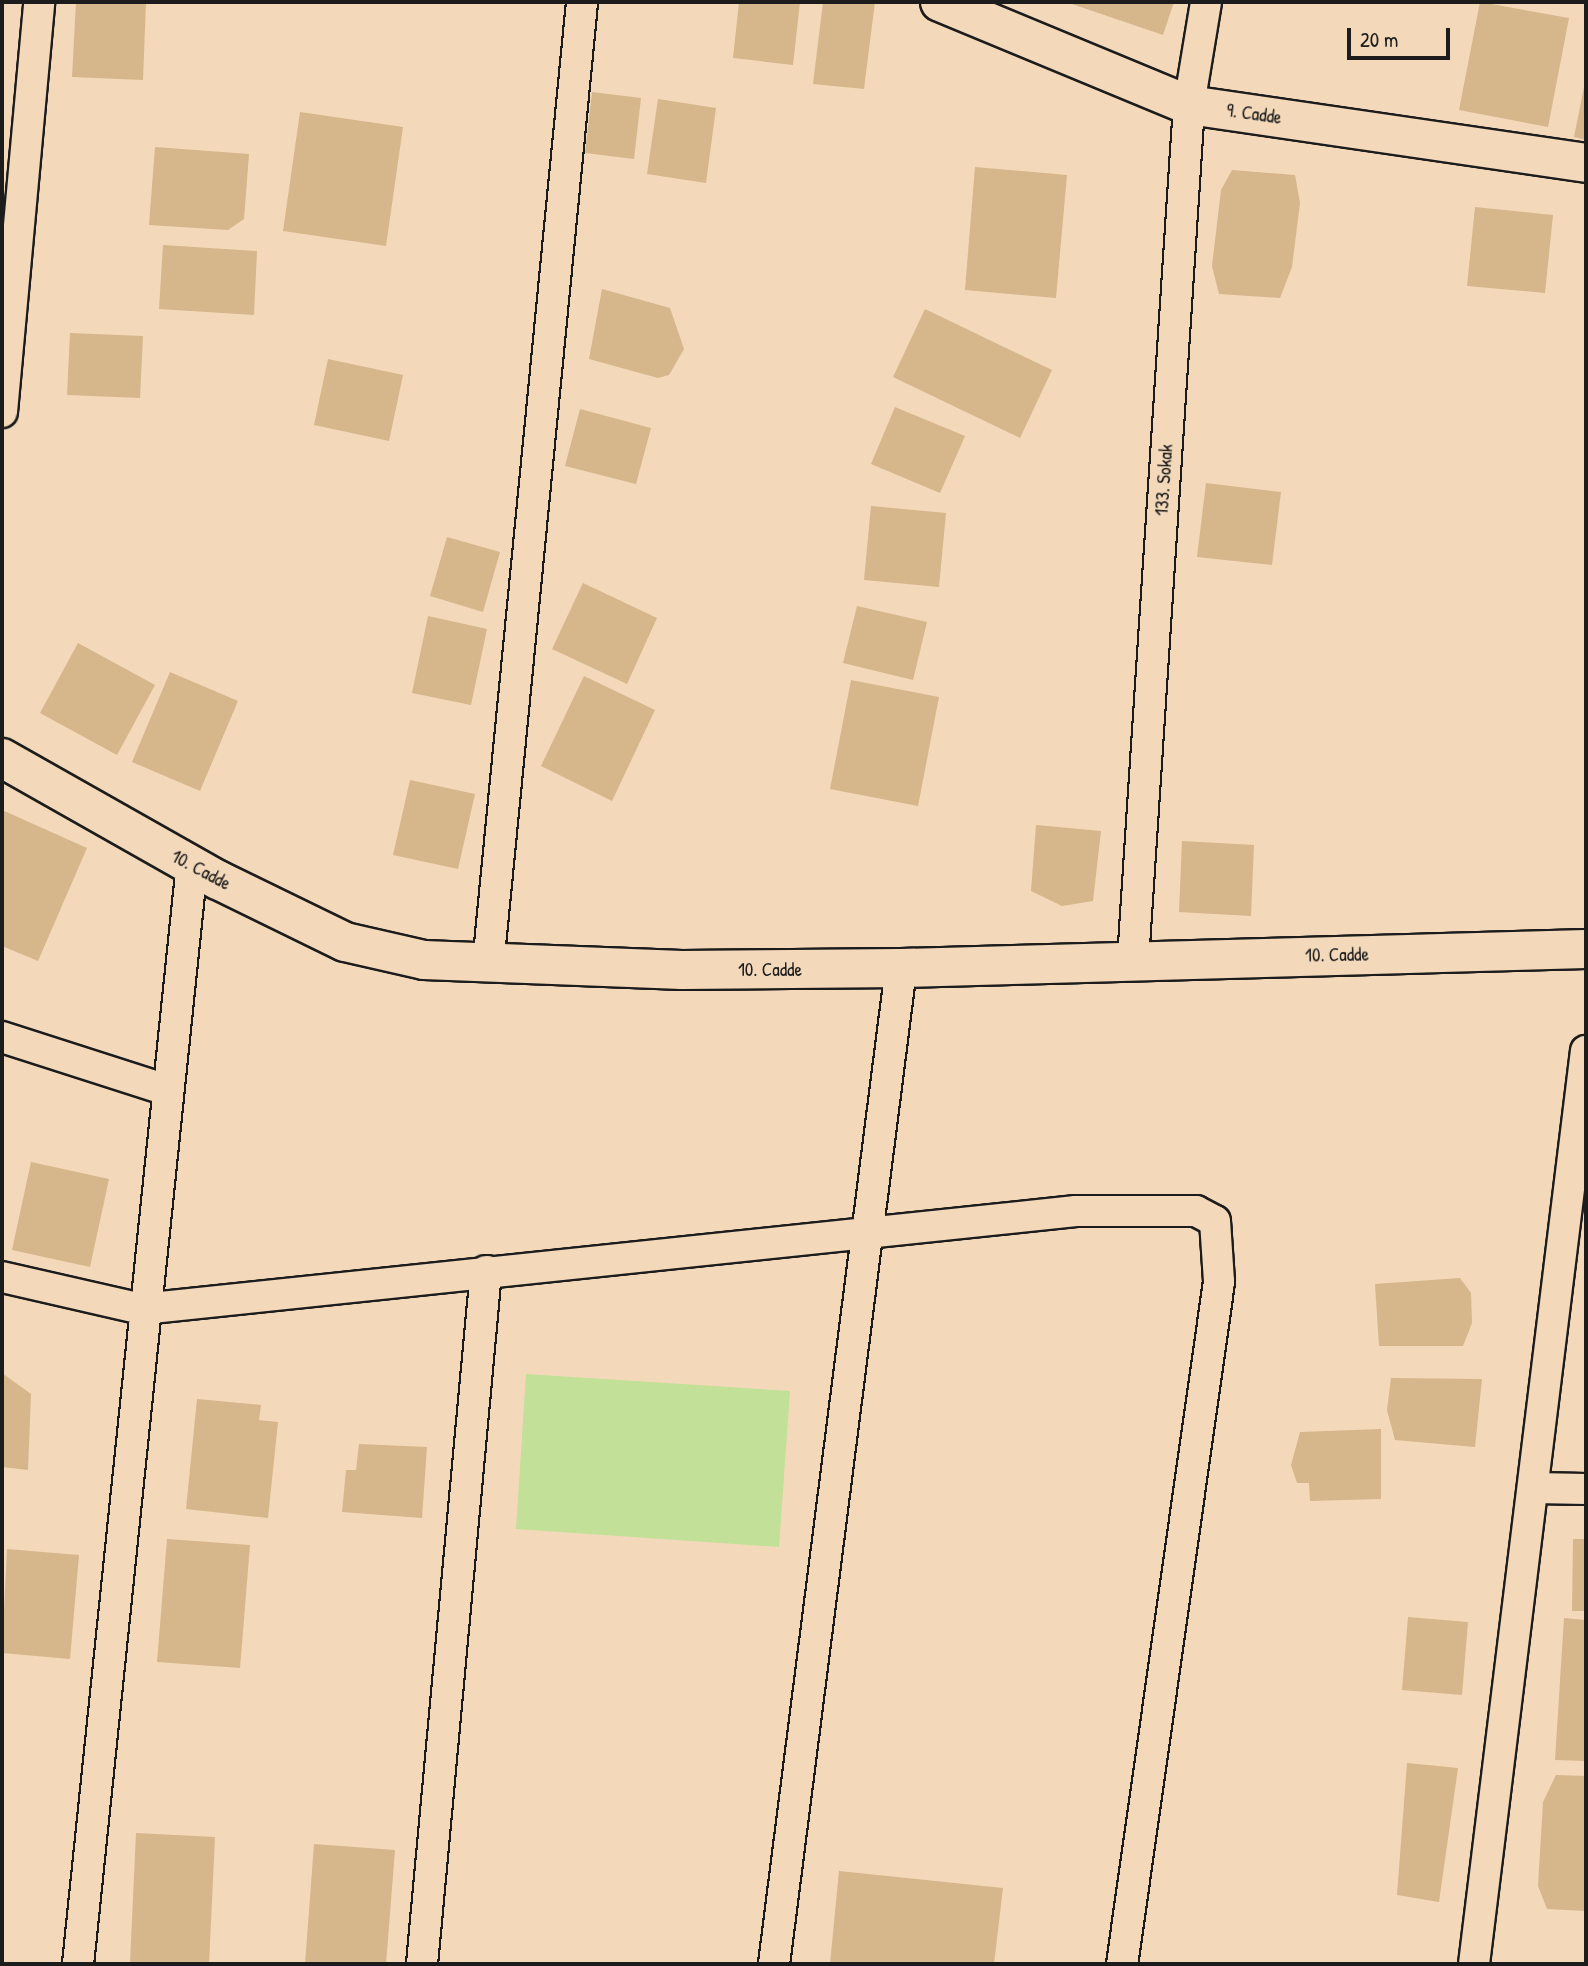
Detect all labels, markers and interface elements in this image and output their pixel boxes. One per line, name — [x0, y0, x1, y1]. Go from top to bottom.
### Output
scale bar — [1350, 14, 1453, 58]
text: 20 m — [1360, 25, 1398, 54]
street label: 9. Cadde — [1225, 99, 1283, 129]
street label: 133. Sokak — [1150, 443, 1178, 517]
street label: 10. Cadde — [167, 845, 235, 895]
street label: 10. Cadde — [1305, 943, 1369, 967]
street label: 10. Cadde — [738, 959, 802, 981]

